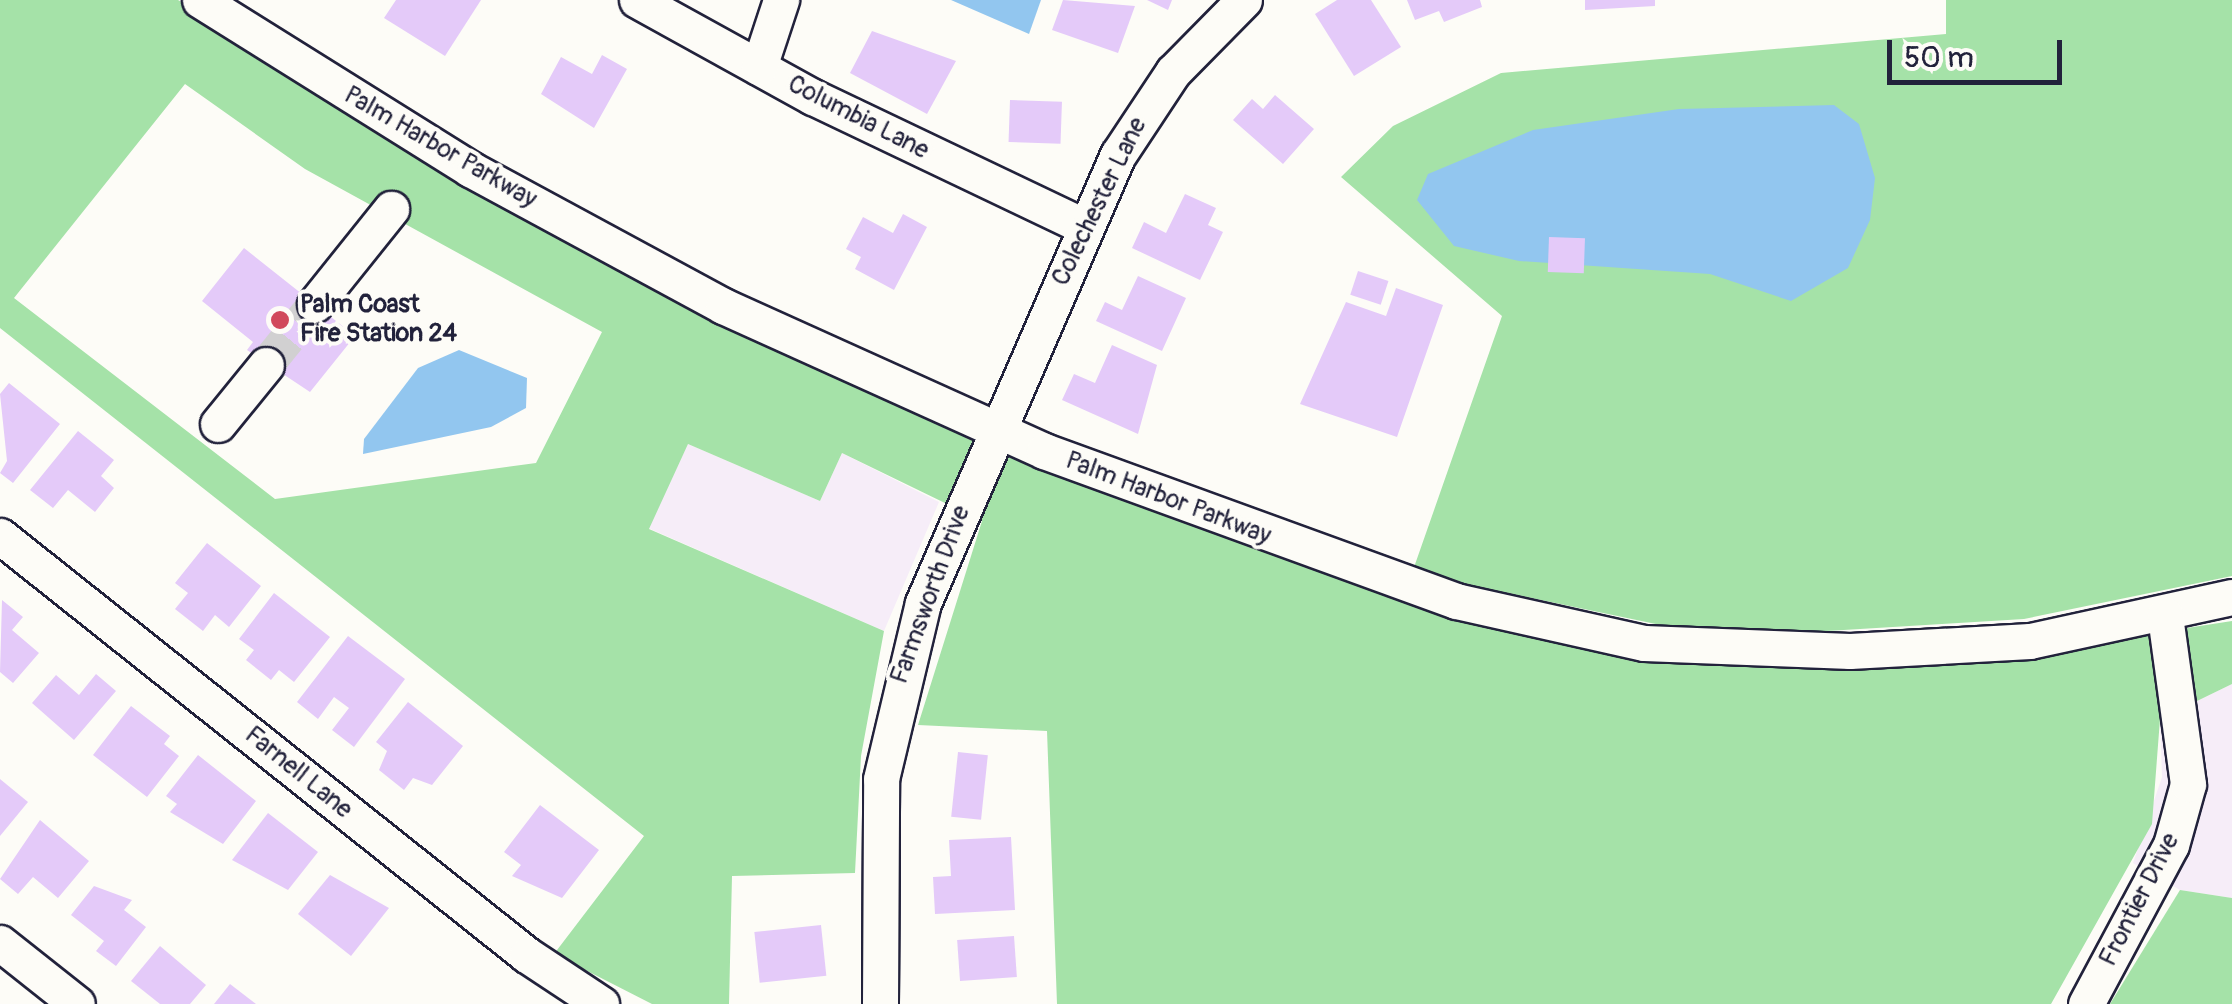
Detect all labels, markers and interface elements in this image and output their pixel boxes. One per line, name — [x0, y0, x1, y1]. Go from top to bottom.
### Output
scale bar — [1892, 20, 2067, 82]
text: 50 m — [1904, 39, 1974, 76]
street label: Columbia Lane — [783, 70, 933, 166]
street label: Palm Harbor Parkway — [338, 81, 542, 215]
street label: Colechester Lane — [1046, 113, 1154, 291]
place label: Palm Coast Fire Station 24 — [300, 291, 457, 350]
marker: Palm Coast Fire Station 24 — [269, 309, 291, 331]
street label: Palm Harbor Parkway — [1061, 446, 1275, 552]
street label: Farmsworth Drive — [885, 502, 977, 688]
street label: Farnell Lane — [238, 721, 358, 825]
street label: Frontier Drive — [2094, 829, 2186, 971]

